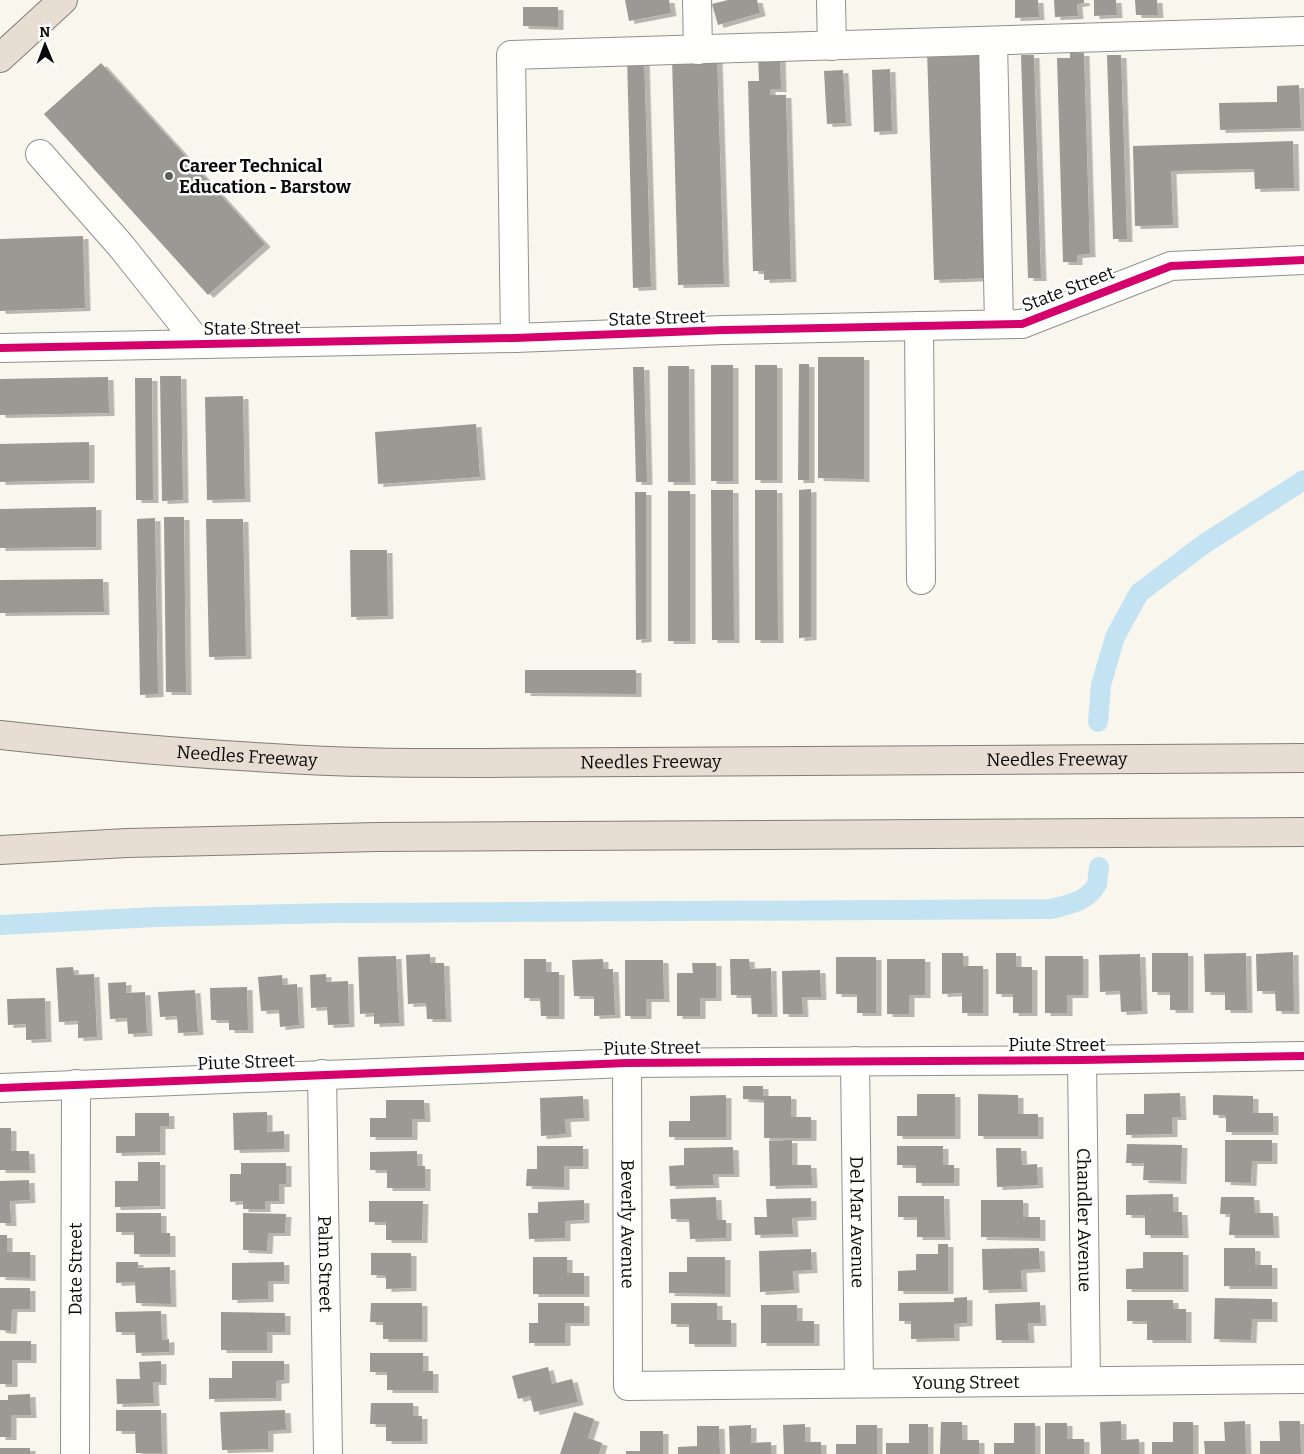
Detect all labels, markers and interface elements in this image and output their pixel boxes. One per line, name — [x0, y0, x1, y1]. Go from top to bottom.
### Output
north arrow — [20, 20, 70, 70]
text: N — [39, 24, 51, 41]
place label: Career Technical Education - Barstow — [179, 155, 352, 198]
marker: Career Technical Education - Barstow — [163, 170, 175, 182]
street label: State Street — [1019, 261, 1118, 317]
street label: State Street — [608, 305, 706, 331]
street label: State Street — [203, 316, 301, 340]
street label: Needles Freeway — [176, 741, 318, 772]
street label: Needles Freeway — [986, 748, 1128, 771]
street label: Needles Freeway — [580, 751, 722, 773]
street label: Piute Street — [1008, 1034, 1106, 1056]
street label: Piute Street — [603, 1036, 701, 1060]
street label: Piute Street — [197, 1049, 296, 1075]
street label: Chandler Avenue — [1072, 1148, 1096, 1292]
street label: Del Mar Avenue — [845, 1156, 869, 1288]
street label: Beverly Avenue — [616, 1159, 639, 1289]
street label: Palm Street — [313, 1215, 337, 1313]
street label: Date Street — [64, 1222, 87, 1316]
street label: Young Street — [912, 1371, 1020, 1394]

